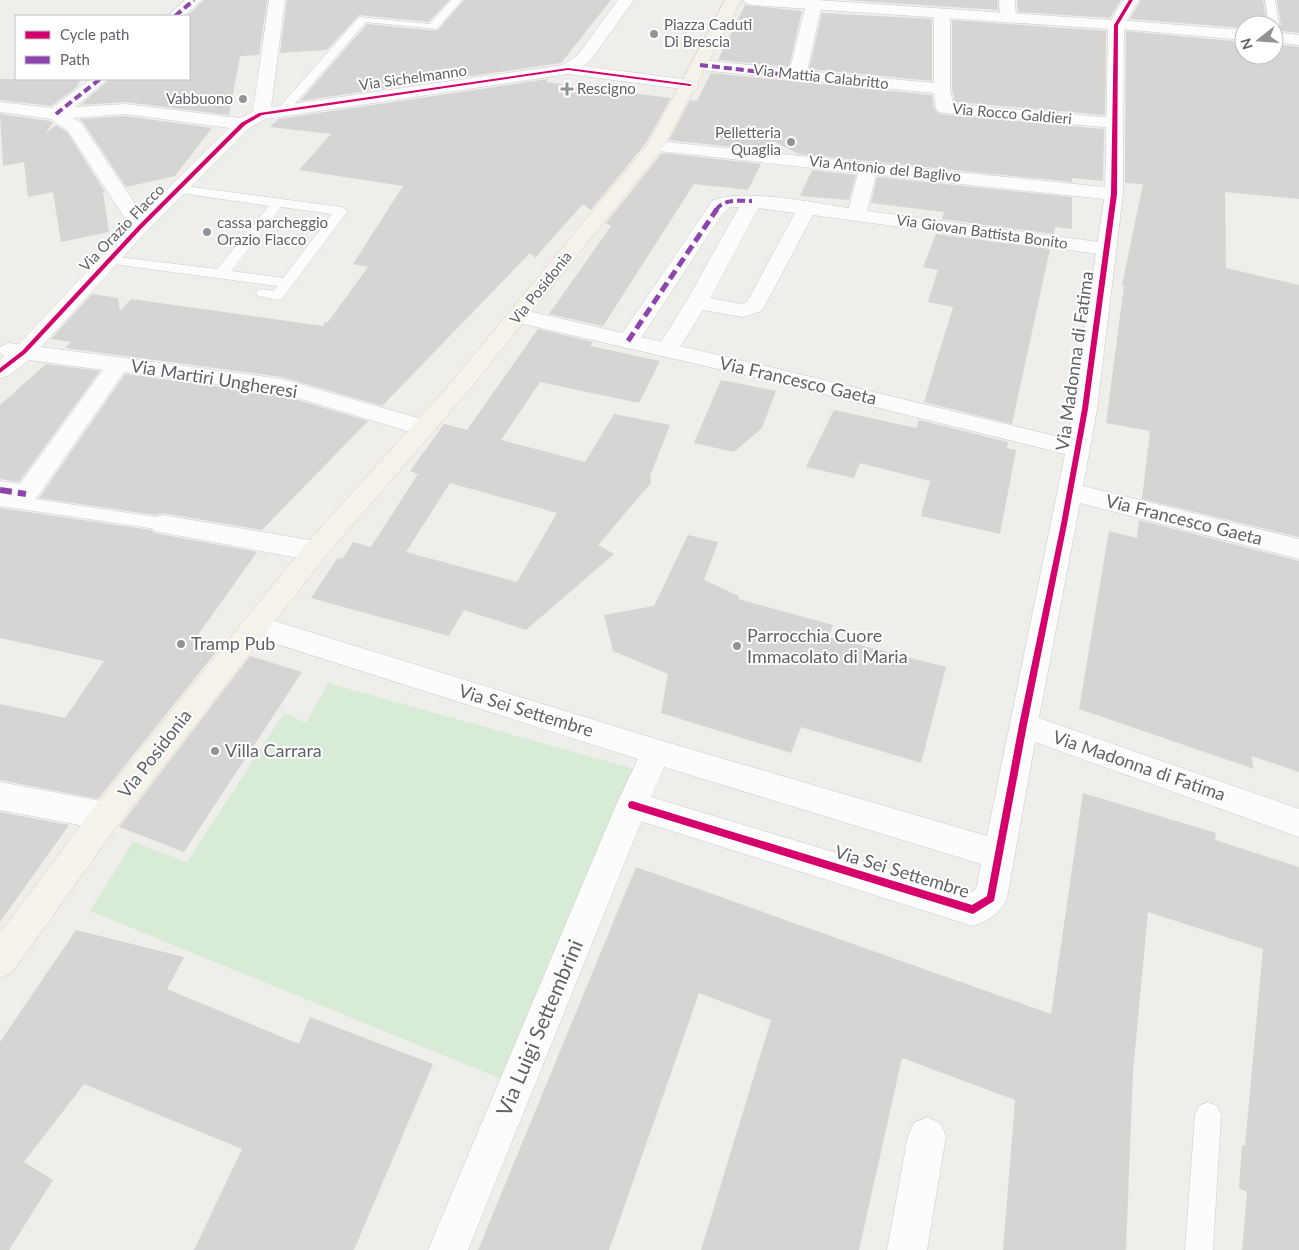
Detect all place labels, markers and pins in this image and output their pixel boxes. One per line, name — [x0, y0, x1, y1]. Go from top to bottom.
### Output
place label: Piazza Caduti Di Brescia — [664, 15, 752, 50]
marker: Piazza Caduti Di Brescia — [648, 28, 660, 40]
place label: Rescigno — [577, 79, 636, 97]
marker: Rescigno — [561, 83, 573, 95]
place label: Vabbuono — [166, 89, 233, 107]
marker: Vabbuono — [237, 93, 249, 105]
place label: Pelletteria Quaglia — [715, 123, 781, 158]
marker: Pelletteria Quaglia — [785, 136, 797, 148]
place label: cassa parcheggio Orazio Flacco — [217, 213, 328, 248]
marker: cassa parcheggio Orazio Flacco — [201, 226, 213, 238]
place label: Parrocchia Cuore Immacolato di Maria — [747, 624, 908, 667]
place label: Tramp Pub — [191, 632, 275, 654]
marker: Tramp Pub — [175, 638, 187, 650]
marker: Parrocchia Cuore Immacolato di Maria — [731, 640, 743, 652]
place label: Villa Carrara — [225, 739, 322, 761]
marker: Villa Carrara — [209, 745, 221, 757]

